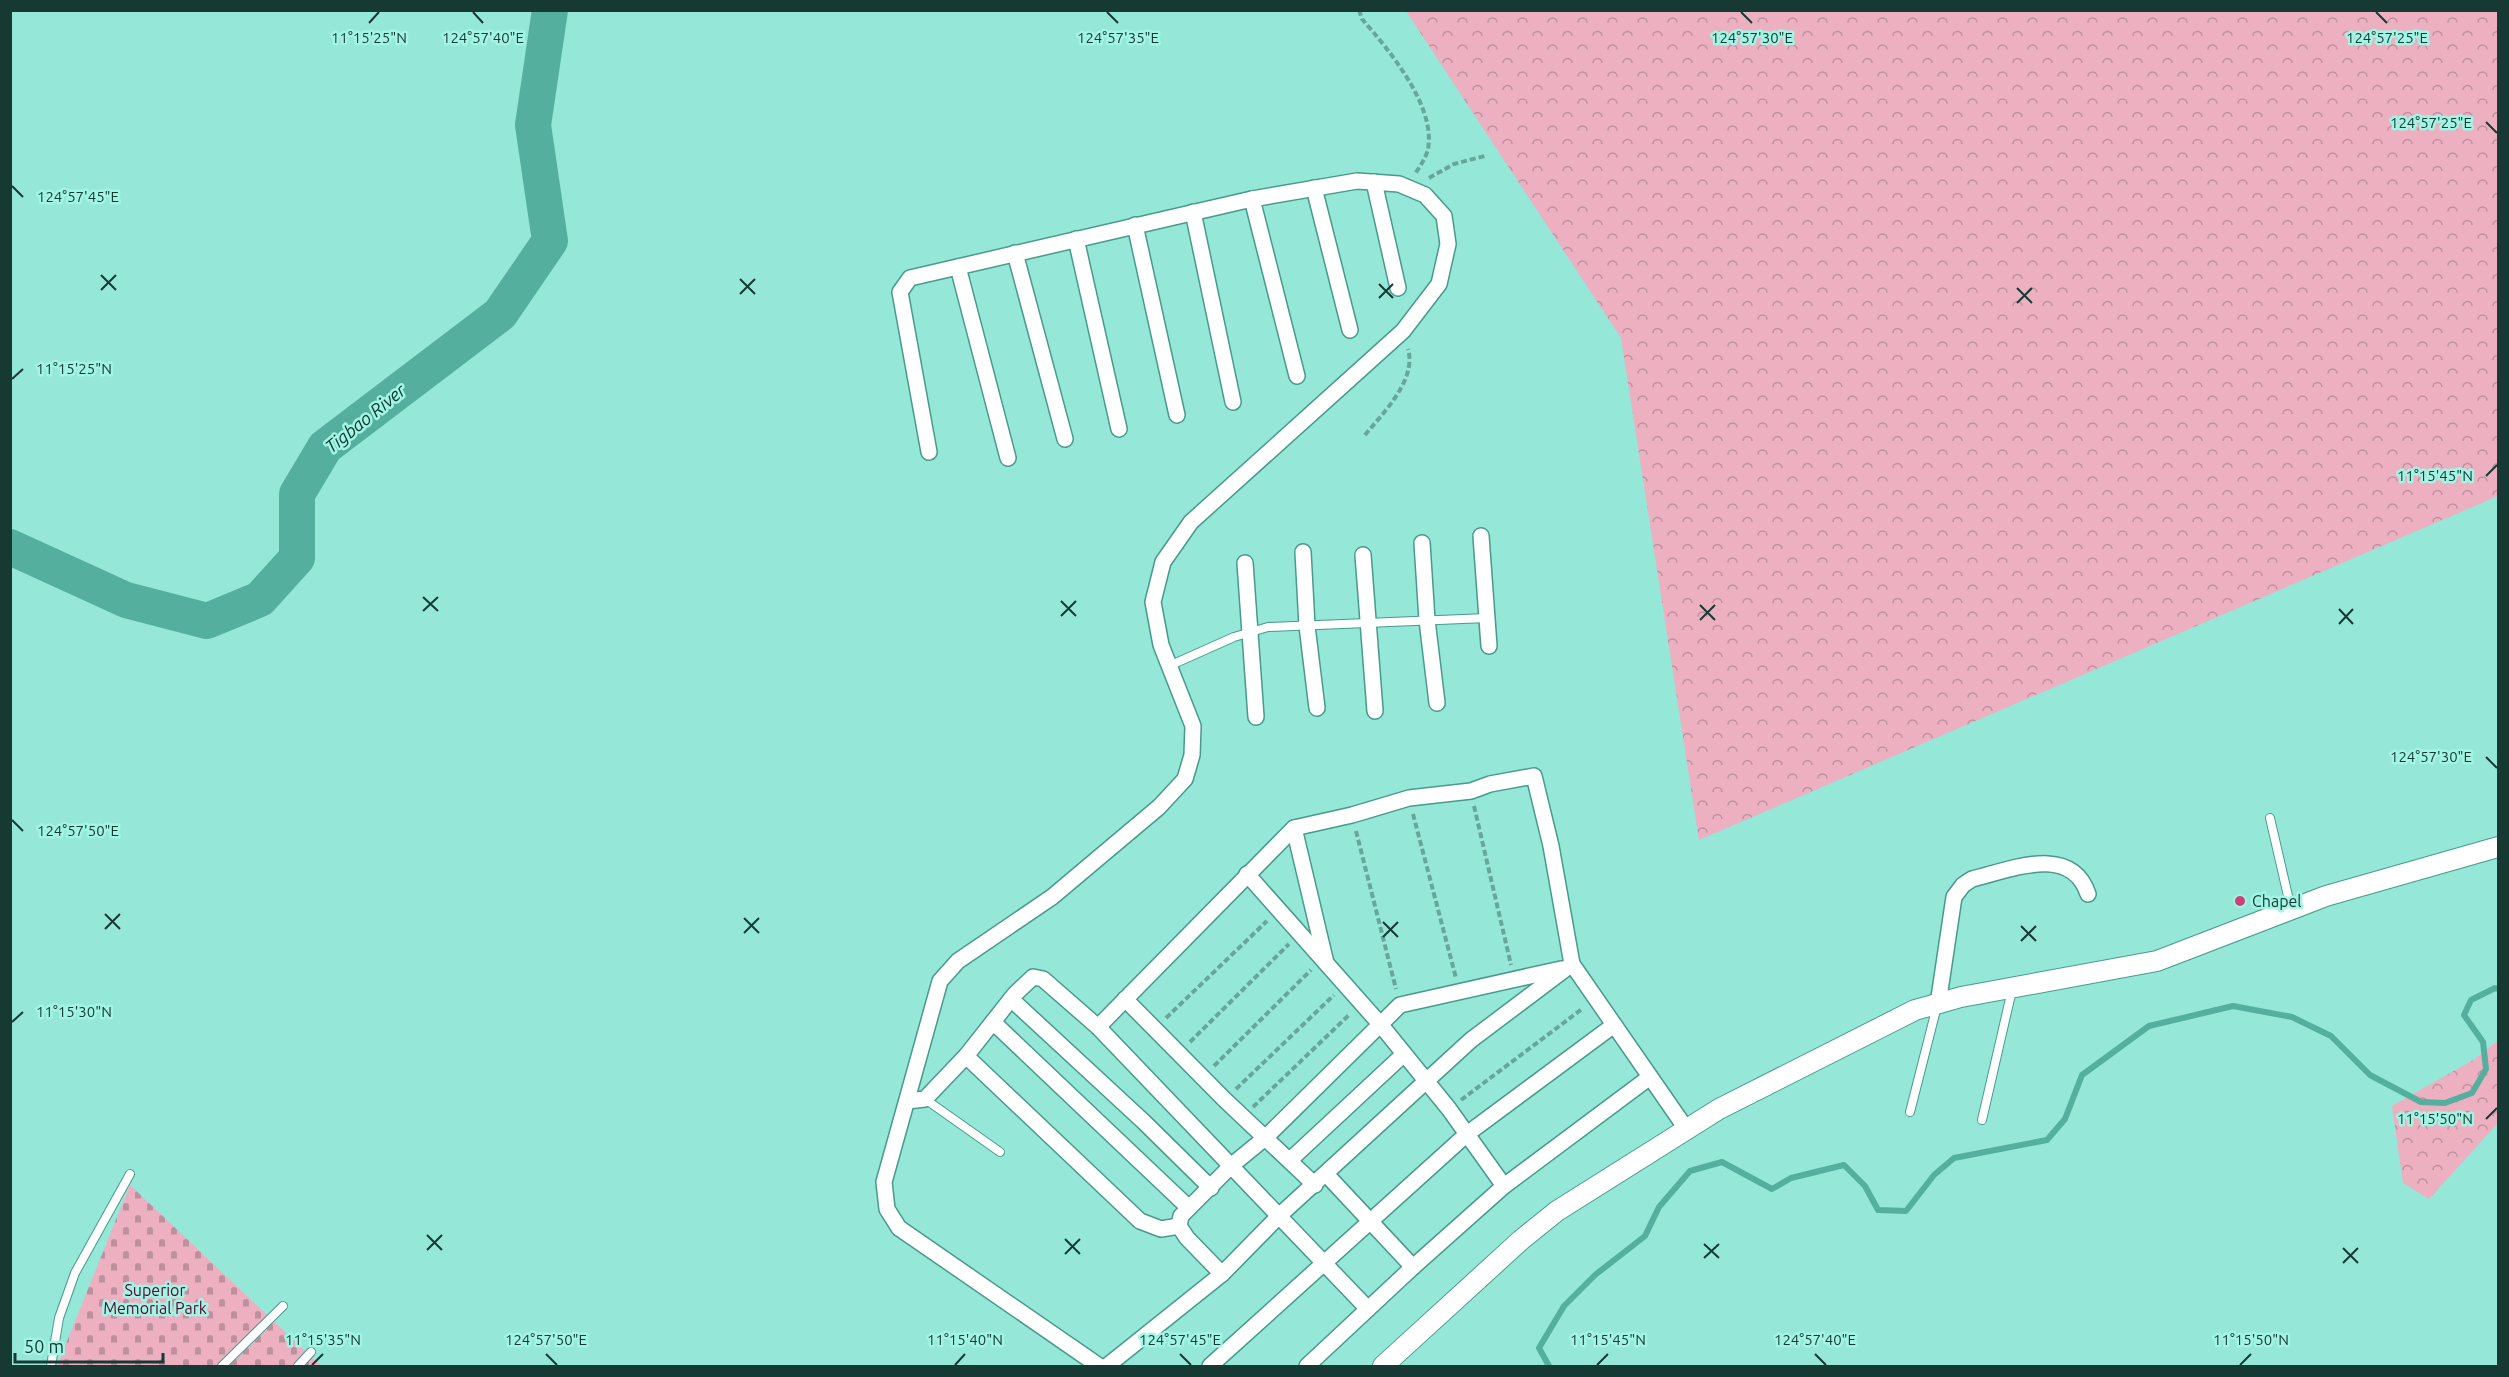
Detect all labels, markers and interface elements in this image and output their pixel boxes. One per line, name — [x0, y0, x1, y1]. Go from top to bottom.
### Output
text: 11°15'25"N — [331, 29, 407, 46]
text: 124°57'40"E — [442, 29, 524, 46]
text: 124°57'35"E — [1077, 29, 1159, 46]
text: 124°57'30"E — [1711, 29, 1793, 46]
text: 124°57'25"E — [2346, 29, 2428, 46]
text: 124°57'25"E — [2390, 114, 2472, 131]
text: 124°57'45"E — [37, 188, 119, 205]
text: 11°15'25"N — [36, 360, 112, 377]
water label: Tigbao River — [321, 379, 410, 456]
text: 11°15'45"N — [2397, 467, 2473, 484]
text: 124°57'30"E — [2390, 748, 2472, 765]
text: 124°57'50"E — [37, 822, 119, 839]
place label: Chapel — [2252, 892, 2302, 910]
marker: Chapel — [2233, 894, 2247, 908]
text: 11°15'30"N — [36, 1003, 112, 1020]
text: 11°15'50"N — [2397, 1110, 2473, 1127]
park label: Superior Memorial Park — [103, 1281, 207, 1317]
scale bar — [15, 1326, 164, 1364]
text: 11°15'35"N — [285, 1331, 361, 1348]
text: 124°57'50"E — [505, 1331, 587, 1348]
text: 11°15'40"N — [927, 1331, 1003, 1348]
text: 124°57'45"E — [1139, 1331, 1221, 1348]
text: 11°15'45"N — [1570, 1331, 1646, 1348]
text: 124°57'40"E — [1774, 1331, 1856, 1348]
text: 11°15'50"N — [2213, 1331, 2289, 1348]
text: 50 m — [24, 1336, 64, 1356]

